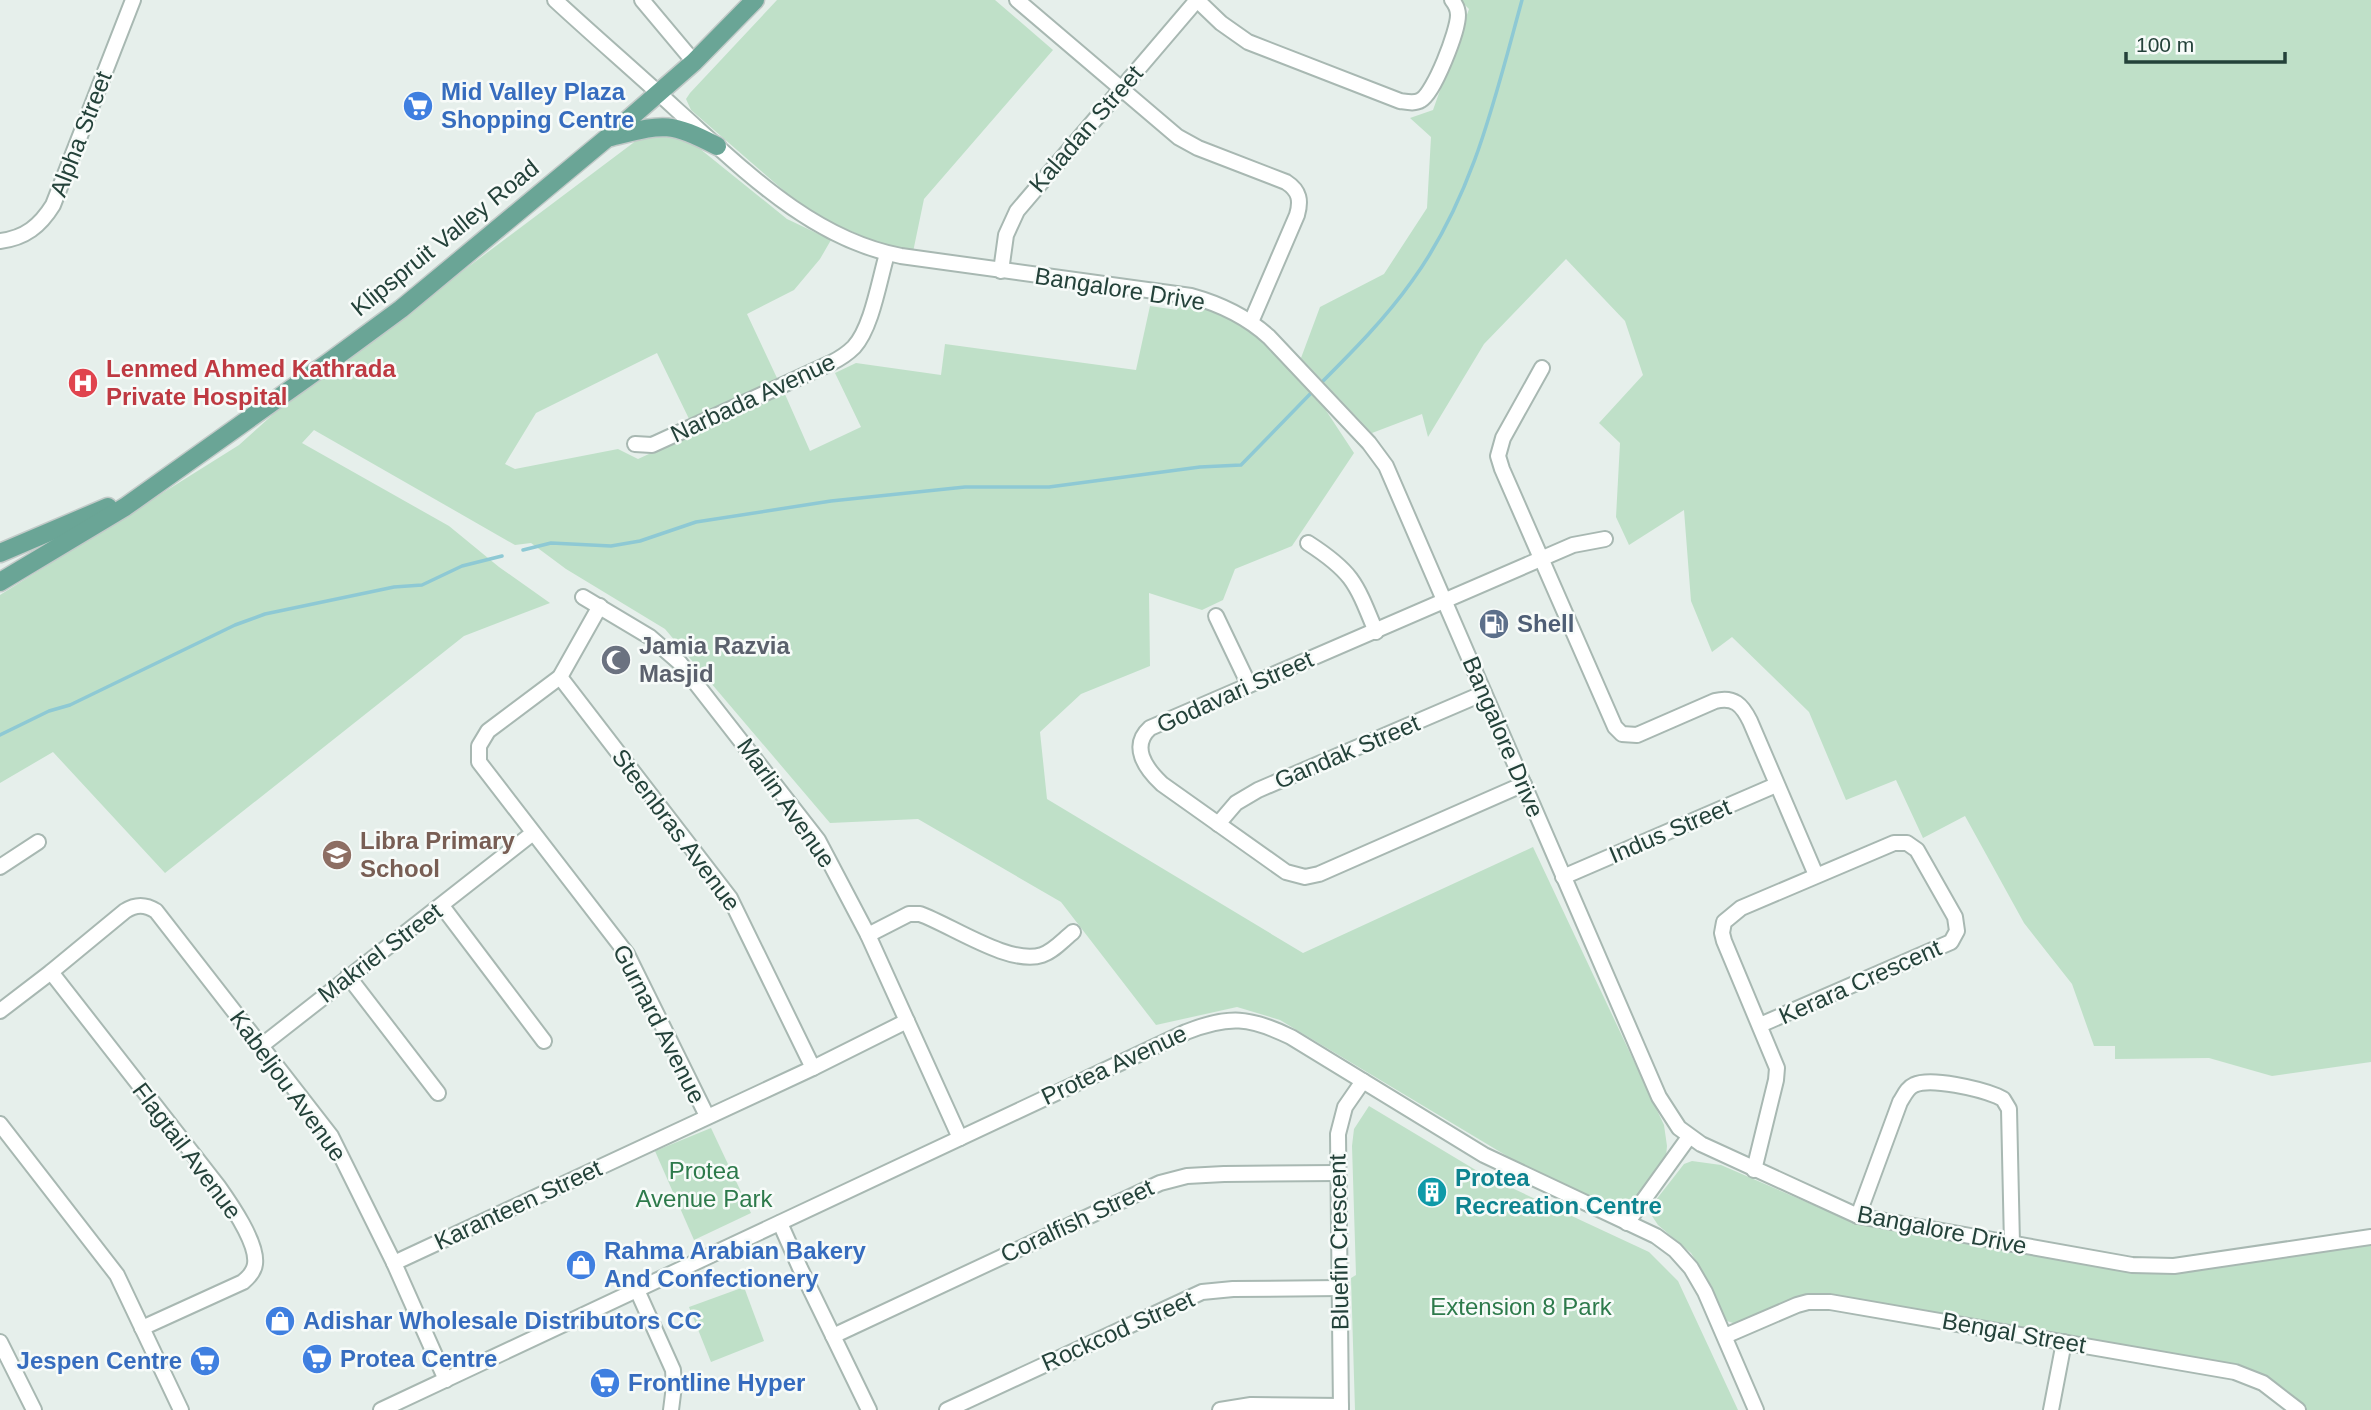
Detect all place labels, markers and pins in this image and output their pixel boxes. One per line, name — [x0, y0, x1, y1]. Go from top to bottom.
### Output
place label: Mid Valley Plaza Shopping Centre — [441, 78, 634, 133]
supermarket icon: Mid Valley Plaza Shopping Centre — [401, 89, 435, 123]
place label: Lenmed Ahmed Kathrada Private Hospital — [106, 355, 396, 410]
hospital icon: Lenmed Ahmed Kathrada Private Hospital — [66, 366, 100, 400]
fuel station icon: Shell — [1477, 607, 1511, 641]
place label: Shell — [1517, 610, 1574, 637]
place label: Jamia Razvia Masjid — [639, 632, 790, 687]
mosque icon: Jamia Razvia Masjid — [599, 643, 633, 677]
place label: Libra Primary School — [360, 827, 515, 882]
school or university icon: Libra Primary School — [320, 838, 354, 872]
place label: Protea Recreation Centre — [1455, 1164, 1662, 1219]
building icon: Protea Recreation Centre — [1415, 1175, 1449, 1209]
place label: Rahma Arabian Bakery And Confectionery — [604, 1237, 867, 1292]
shop icon: Rahma Arabian Bakery And Confectionery — [564, 1248, 598, 1282]
shop icon: Adishar Wholesale Distributors CC — [263, 1304, 297, 1338]
place label: Adishar Wholesale Distributors CC — [303, 1307, 702, 1334]
supermarket icon: Protea Centre — [300, 1342, 334, 1376]
supermarket icon: Jespen Centre — [188, 1344, 222, 1378]
place label: Protea Centre — [340, 1345, 497, 1372]
place label: Jespen Centre — [17, 1347, 182, 1374]
supermarket icon: Frontline Hyper — [588, 1366, 622, 1400]
place label: Frontline Hyper — [628, 1369, 805, 1396]

